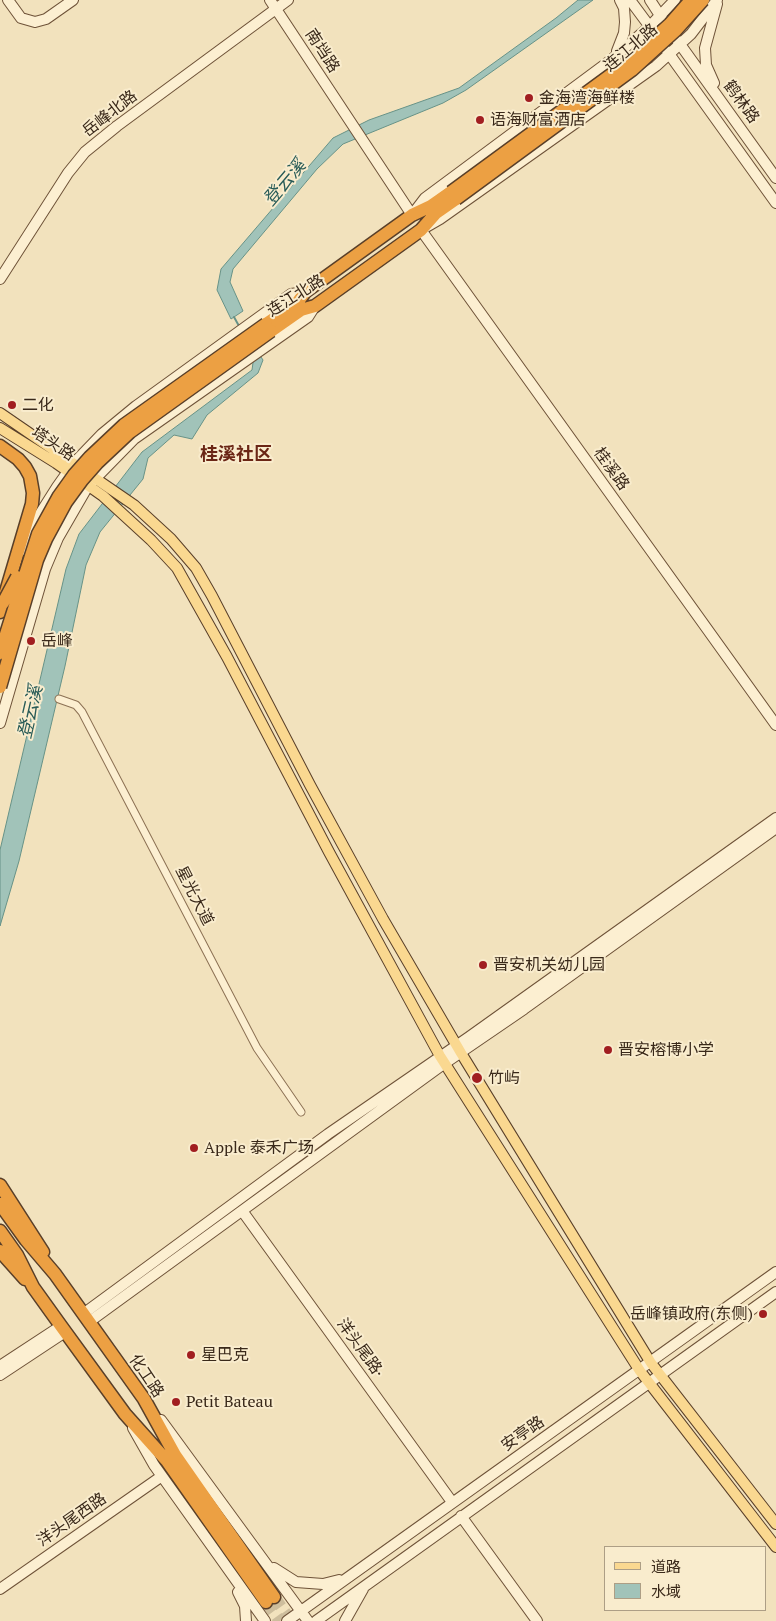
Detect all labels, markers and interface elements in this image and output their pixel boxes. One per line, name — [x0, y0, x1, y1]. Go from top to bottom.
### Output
street label: 连江北路 — [600, 20, 662, 76]
street label: 南垱路 — [301, 26, 343, 76]
street label: 鹤林路 — [719, 77, 763, 127]
street label: 岳峰北路 — [79, 87, 141, 141]
place label: 金海湾海鲜楼 — [539, 88, 635, 108]
marker: 金海湾海鲜楼 — [523, 92, 535, 104]
place label: 语海财富酒店 — [490, 110, 586, 130]
marker: 语海财富酒店 — [474, 114, 486, 126]
water label: 登云溪 — [259, 155, 311, 211]
street label: 连江北路 — [264, 271, 328, 321]
place label: 二化 — [22, 395, 54, 415]
marker: 二化 — [6, 399, 18, 411]
street label: 塔头路 — [28, 423, 78, 465]
district label: 桂溪社区 — [200, 444, 272, 466]
street label: 桂溪路 — [589, 444, 633, 494]
place label: 岳峰 — [41, 631, 73, 651]
marker: 岳峰 — [25, 635, 37, 647]
water label: 登云溪 — [14, 683, 48, 741]
street label: 星光大道 — [171, 863, 217, 929]
place label: 晋安机关幼儿园 — [493, 955, 605, 975]
marker: 晋安机关幼儿园 — [477, 959, 489, 971]
place label: 晋安榕博小学 — [618, 1040, 714, 1060]
marker: 晋安榕博小学 — [602, 1044, 614, 1056]
place label: 竹屿 — [488, 1068, 520, 1088]
marker: 竹屿 — [470, 1071, 484, 1085]
place label: Apple 泰禾广场 — [204, 1138, 314, 1158]
marker: Apple 泰禾广场 — [188, 1142, 200, 1154]
place label: 岳峰镇政府(东侧) — [630, 1304, 753, 1324]
marker: 岳峰镇政府(东侧) — [757, 1308, 769, 1320]
street label: 洋头尾路· — [332, 1315, 388, 1381]
place label: 星巴克 — [201, 1345, 249, 1365]
marker: 星巴克 — [185, 1349, 197, 1361]
street label: 化工路 — [125, 1351, 167, 1401]
place label: Petit Bateau — [186, 1392, 273, 1412]
marker: Petit Bateau — [170, 1396, 182, 1408]
street label: 安亭路 — [498, 1412, 548, 1456]
street label: 洋头尾西路 — [34, 1489, 110, 1551]
legend — [604, 1546, 766, 1611]
text: 道路 — [651, 1556, 681, 1576]
text: 水域 — [651, 1581, 681, 1601]

